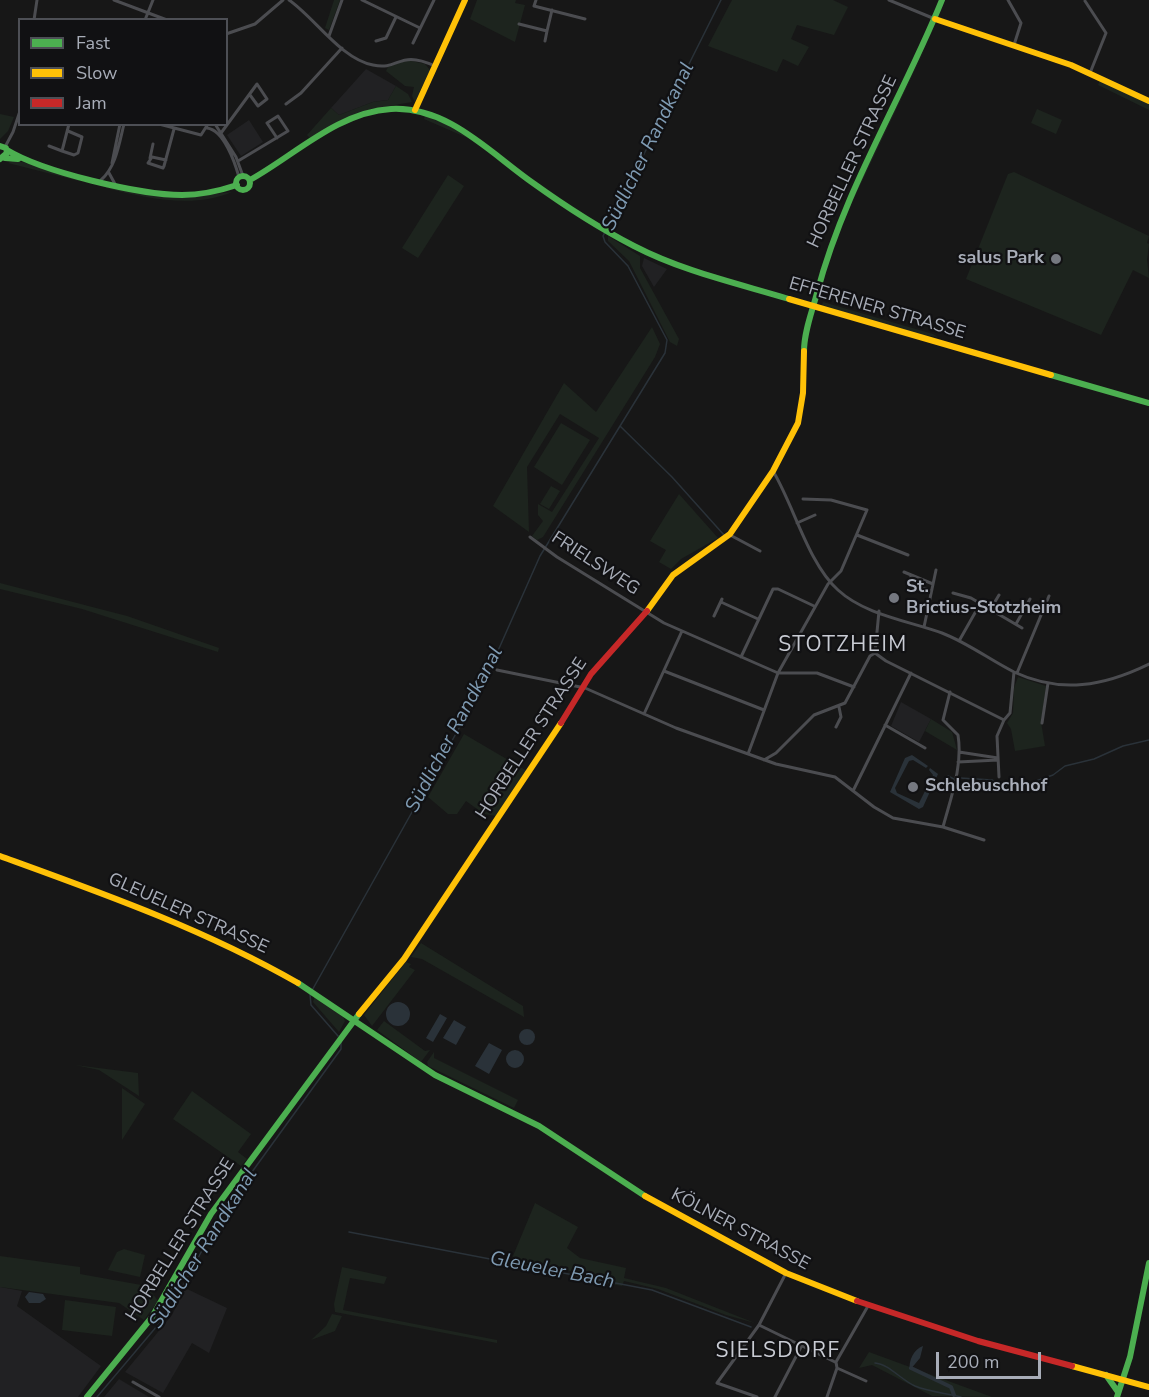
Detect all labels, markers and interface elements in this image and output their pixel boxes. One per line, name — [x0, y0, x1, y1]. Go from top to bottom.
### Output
legend — [18, 18, 228, 126]
text: Fast — [76, 31, 110, 55]
water label: Südlicher Randkanal — [598, 59, 700, 235]
text: Slow — [76, 61, 117, 85]
street label: HORBELLER STRASSE — [803, 72, 903, 252]
text: Jam — [76, 91, 107, 115]
place label: salus Park — [958, 248, 1044, 270]
marker: salus Park — [1049, 252, 1063, 266]
street label: EFFERENER STRASSE — [786, 273, 968, 345]
street label: FRIELSWEG — [547, 528, 643, 600]
place label: St. Brictius-Stotzheim — [906, 577, 1061, 620]
marker: St. Brictius-Stotzheim — [887, 591, 901, 605]
district label: STOTZHEIM — [778, 633, 908, 659]
water label: Südlicher Randkanal — [401, 643, 509, 817]
street label: HORBELLER STRASSE — [472, 654, 592, 824]
place label: Schlebuschhof — [925, 776, 1047, 798]
marker: Schlebuschhof — [906, 780, 920, 794]
street label: GLEUELER STRASSE — [105, 869, 271, 959]
street label: HORBELLER STRASSE — [122, 1155, 240, 1325]
water label: Südlicher Randkanal — [145, 1164, 263, 1334]
street label: KÖLNER STRASSE — [667, 1184, 813, 1276]
water label: Gleueler Bach — [488, 1247, 616, 1295]
district label: SIELSDORF — [715, 1339, 841, 1365]
scale bar — [939, 1340, 1044, 1378]
text: 200 m — [947, 1350, 999, 1374]

